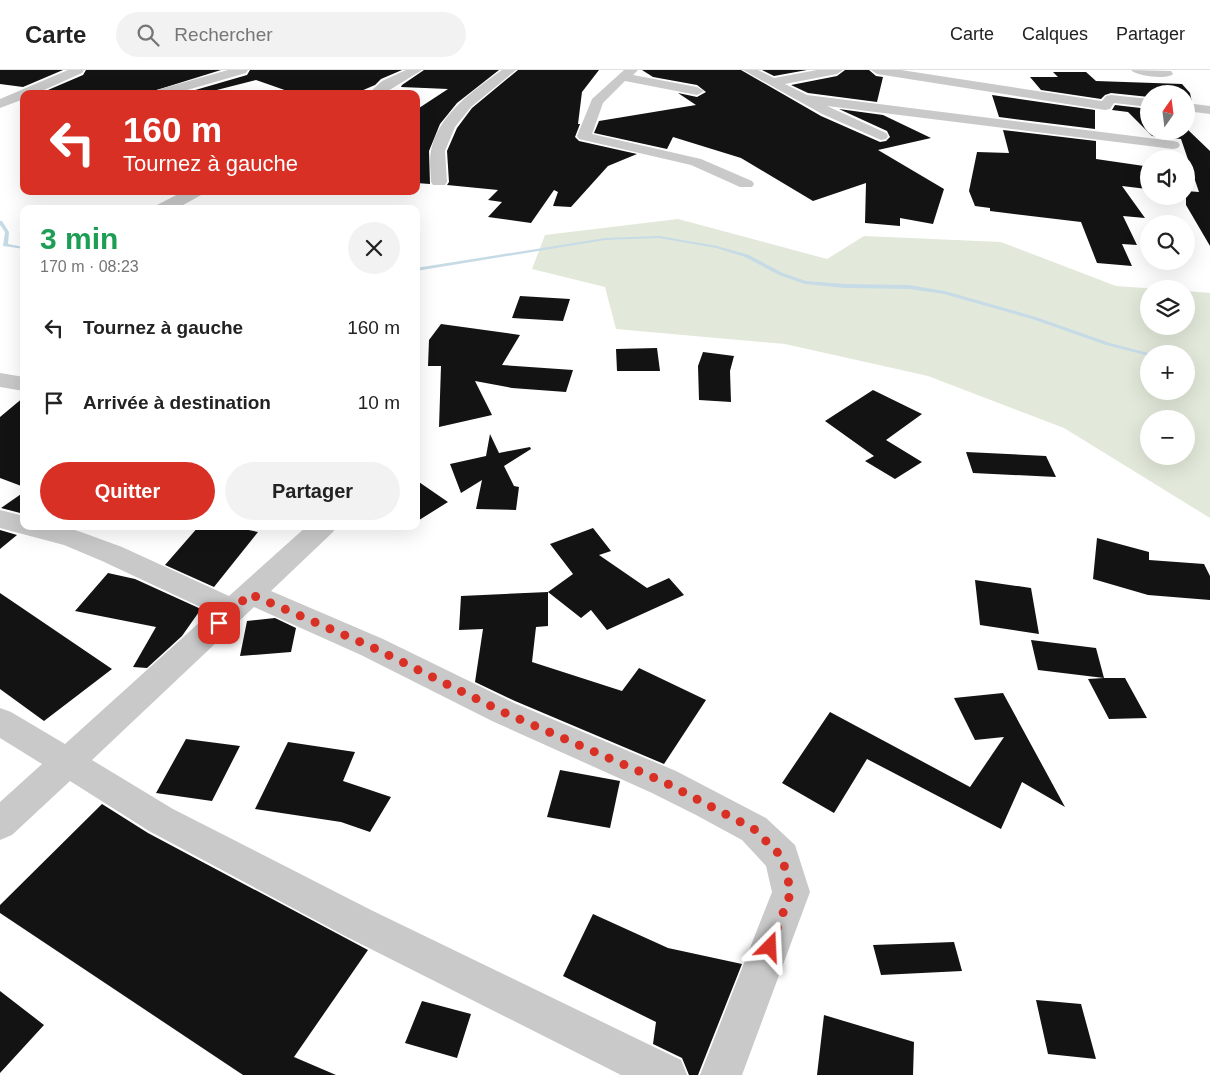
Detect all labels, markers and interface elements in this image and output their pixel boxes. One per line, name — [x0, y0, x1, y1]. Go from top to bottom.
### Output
search box — [116, 12, 466, 57]
text: Carte — [25, 21, 86, 48]
icon: search — [134, 21, 162, 49]
text: Rechercher — [174, 24, 273, 45]
text: Carte — [950, 24, 994, 44]
text: Calques — [1022, 24, 1088, 44]
text: Partager — [1116, 24, 1185, 44]
north arrow — [1140, 85, 1195, 140]
map controls — [1140, 85, 1195, 465]
icon: left — [40, 110, 105, 175]
text: 160 m — [123, 110, 222, 149]
button: sound — [1140, 150, 1195, 205]
text: Tournez à gauche — [123, 151, 298, 176]
button: search — [1140, 215, 1195, 270]
text: 3 min — [40, 222, 118, 255]
button: close — [348, 222, 400, 274]
text: 170 m · 08:23 — [40, 258, 139, 275]
button: layers — [1140, 280, 1195, 335]
icon: left — [40, 314, 68, 342]
text: Tournez à gauche — [83, 317, 243, 338]
text: 160 m — [347, 317, 400, 338]
button: + — [1140, 345, 1195, 400]
icon: arrive — [40, 389, 68, 417]
text: Arrivée à destination — [83, 392, 271, 413]
text: 10 m — [358, 392, 400, 413]
button: − — [1140, 410, 1195, 465]
button: Quitter — [40, 462, 215, 520]
button: Partager — [225, 462, 400, 520]
pin — [198, 602, 240, 644]
icon: arrive — [205, 609, 233, 637]
position arrow — [743, 920, 795, 972]

